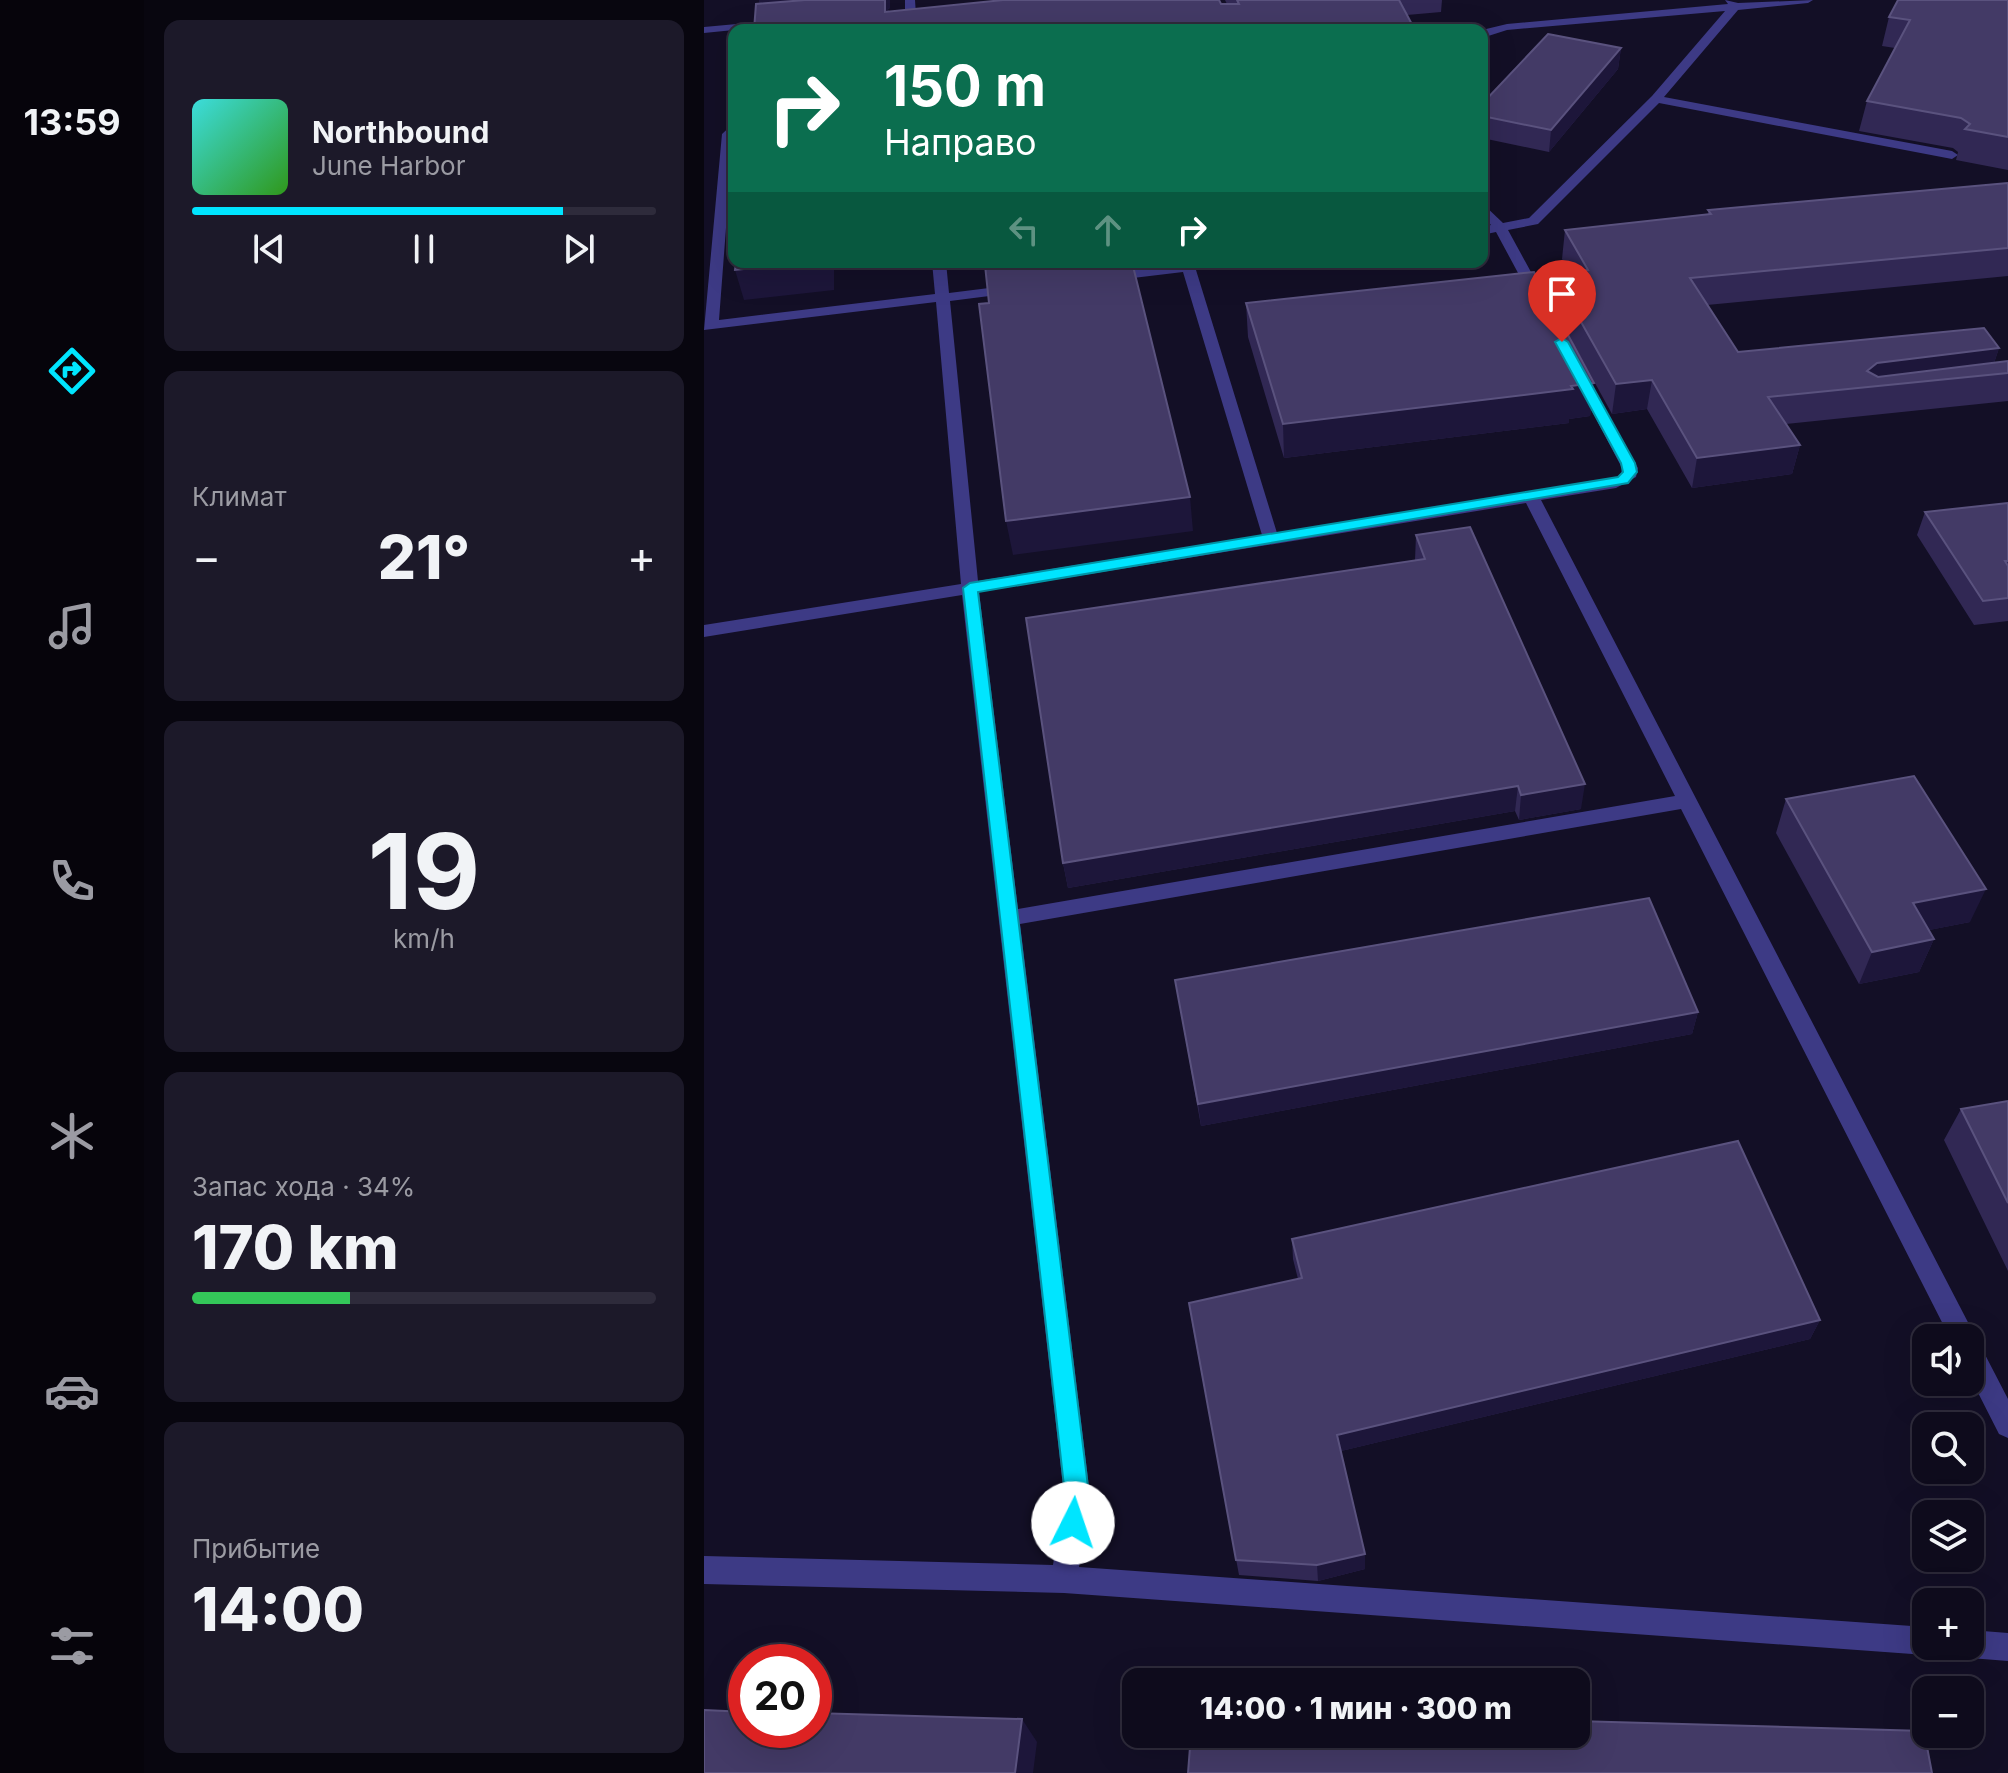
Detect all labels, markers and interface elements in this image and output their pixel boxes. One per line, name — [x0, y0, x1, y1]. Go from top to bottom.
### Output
text: 150 m — [884, 52, 1046, 120]
icon: right — [752, 56, 856, 160]
text: 13:59 — [23, 100, 121, 144]
text: Northbound — [312, 114, 489, 150]
text: Направо — [884, 120, 1037, 164]
text: June Harbor — [312, 150, 465, 181]
icon: left — [1002, 208, 1046, 252]
icon: ahead — [1086, 208, 1130, 252]
icon: right — [1170, 208, 1214, 252]
icon: previous — [247, 227, 291, 271]
icon: pause — [402, 227, 446, 271]
icon: next — [557, 227, 601, 271]
pin — [1528, 260, 1596, 342]
icon: arrive — [1540, 272, 1584, 316]
icon: directions — [44, 343, 100, 399]
text: Климат — [192, 481, 287, 512]
text: 21° — [378, 521, 470, 593]
text: − — [192, 530, 221, 584]
text: + — [627, 530, 656, 584]
icon: music — [44, 598, 100, 654]
text: 19 — [368, 808, 480, 934]
icon: phone — [44, 853, 100, 909]
text: km/h — [393, 923, 455, 954]
icon: climate — [44, 1108, 100, 1164]
text: Запас хода · 34% — [192, 1171, 415, 1202]
text: 170 km — [192, 1211, 399, 1283]
map controls — [1912, 1324, 1984, 1748]
button: sound — [1912, 1324, 1984, 1396]
icon: car — [44, 1363, 100, 1419]
button: search — [1912, 1412, 1984, 1484]
position arrow — [1031, 1481, 1115, 1565]
button: layers — [1912, 1500, 1984, 1572]
text: Прибытие — [192, 1533, 320, 1564]
text: 14:00 — [192, 1573, 364, 1645]
button: + — [1912, 1588, 1984, 1660]
icon: filters — [44, 1618, 100, 1674]
speed limit sign: 20 — [728, 1644, 832, 1748]
button: − — [1912, 1676, 1984, 1748]
text: 14:00 · 1 мин · 300 m — [1200, 1690, 1512, 1726]

